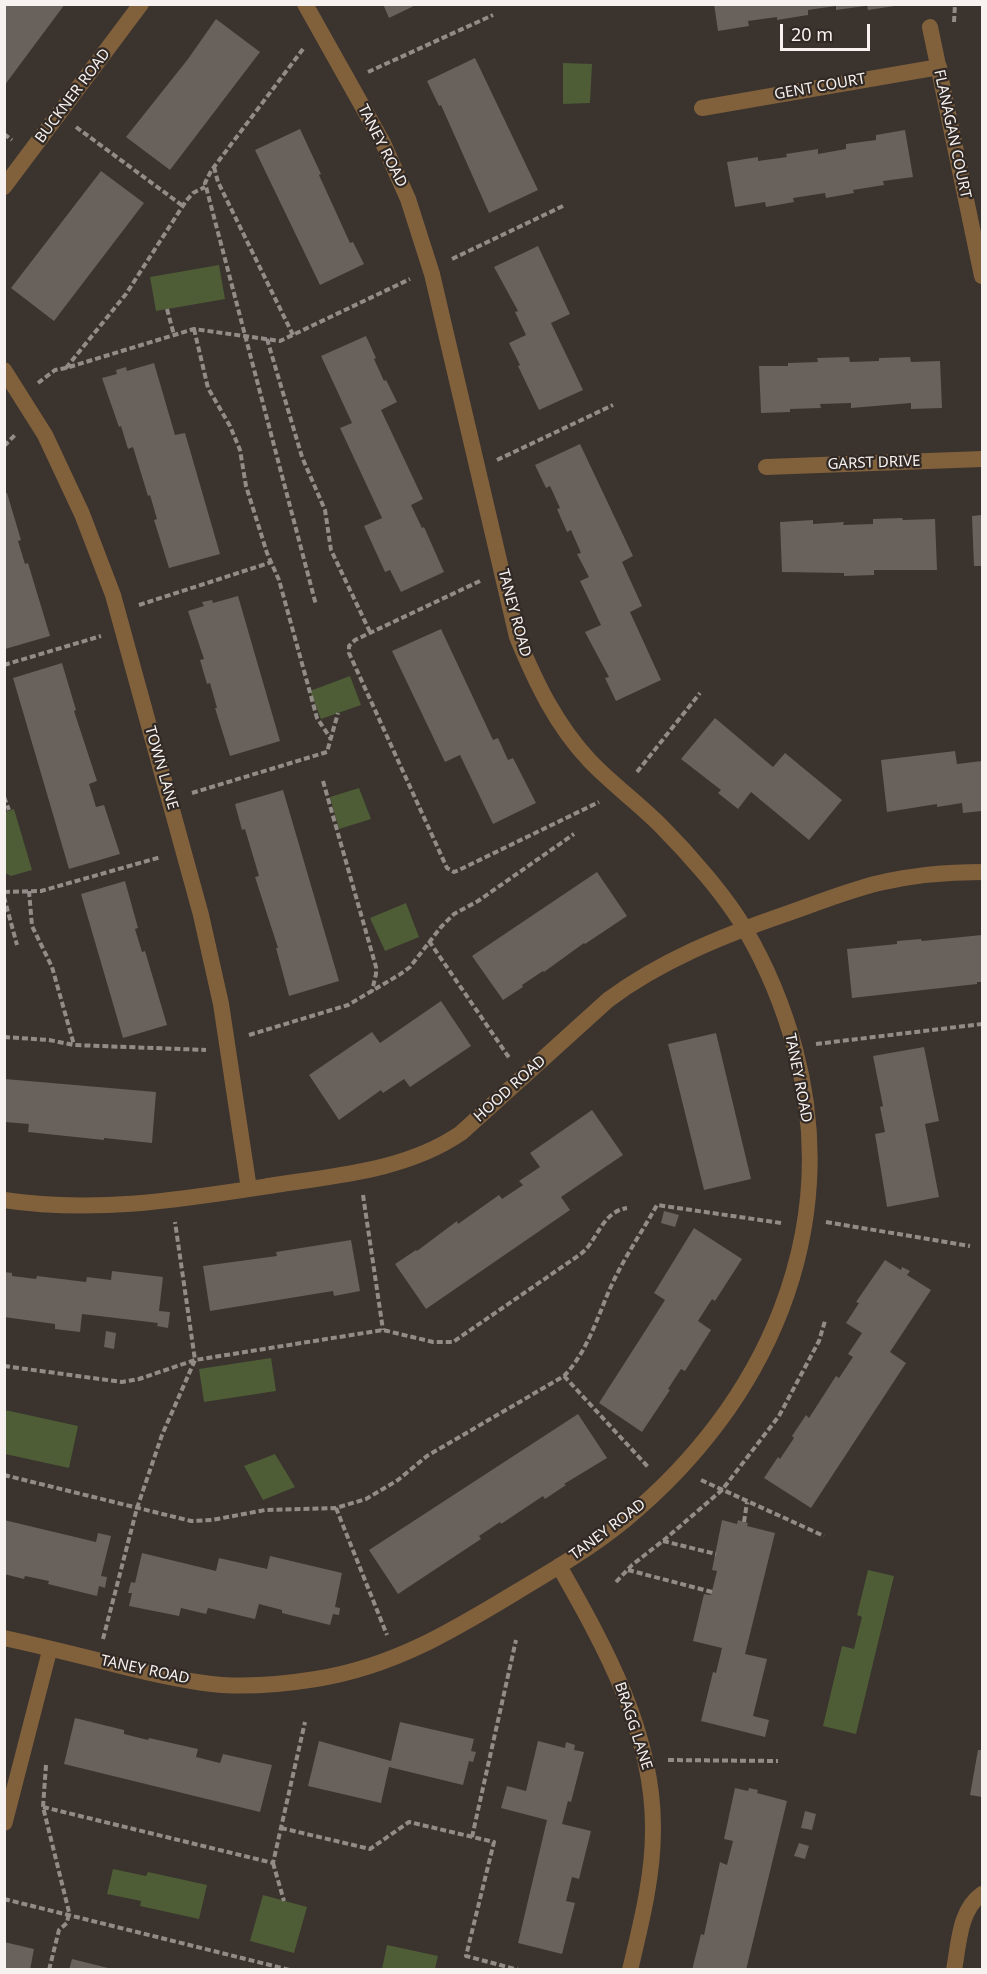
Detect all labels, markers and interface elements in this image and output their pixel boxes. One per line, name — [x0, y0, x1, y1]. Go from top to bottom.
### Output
scale bar — [783, 12, 873, 50]
text: 20 m — [791, 22, 833, 46]
street label: BUCKNER ROAD — [32, 45, 114, 147]
street label: FLANAGAN COURT — [930, 68, 974, 200]
street label: GENT COURT — [773, 70, 867, 104]
street label: TANEY ROAD — [353, 102, 411, 190]
street label: GARST DRIVE — [827, 452, 921, 474]
street label: TANEY ROAD — [494, 567, 534, 659]
street label: TOWN LANE — [140, 724, 182, 812]
street label: TANEY ROAD — [781, 1032, 815, 1124]
street label: HOOD ROAD — [470, 1052, 550, 1126]
street label: TANEY ROAD — [567, 1496, 649, 1564]
street label: TANEY ROAD — [99, 1652, 191, 1688]
street label: BRAGG LANE — [610, 1680, 656, 1772]

